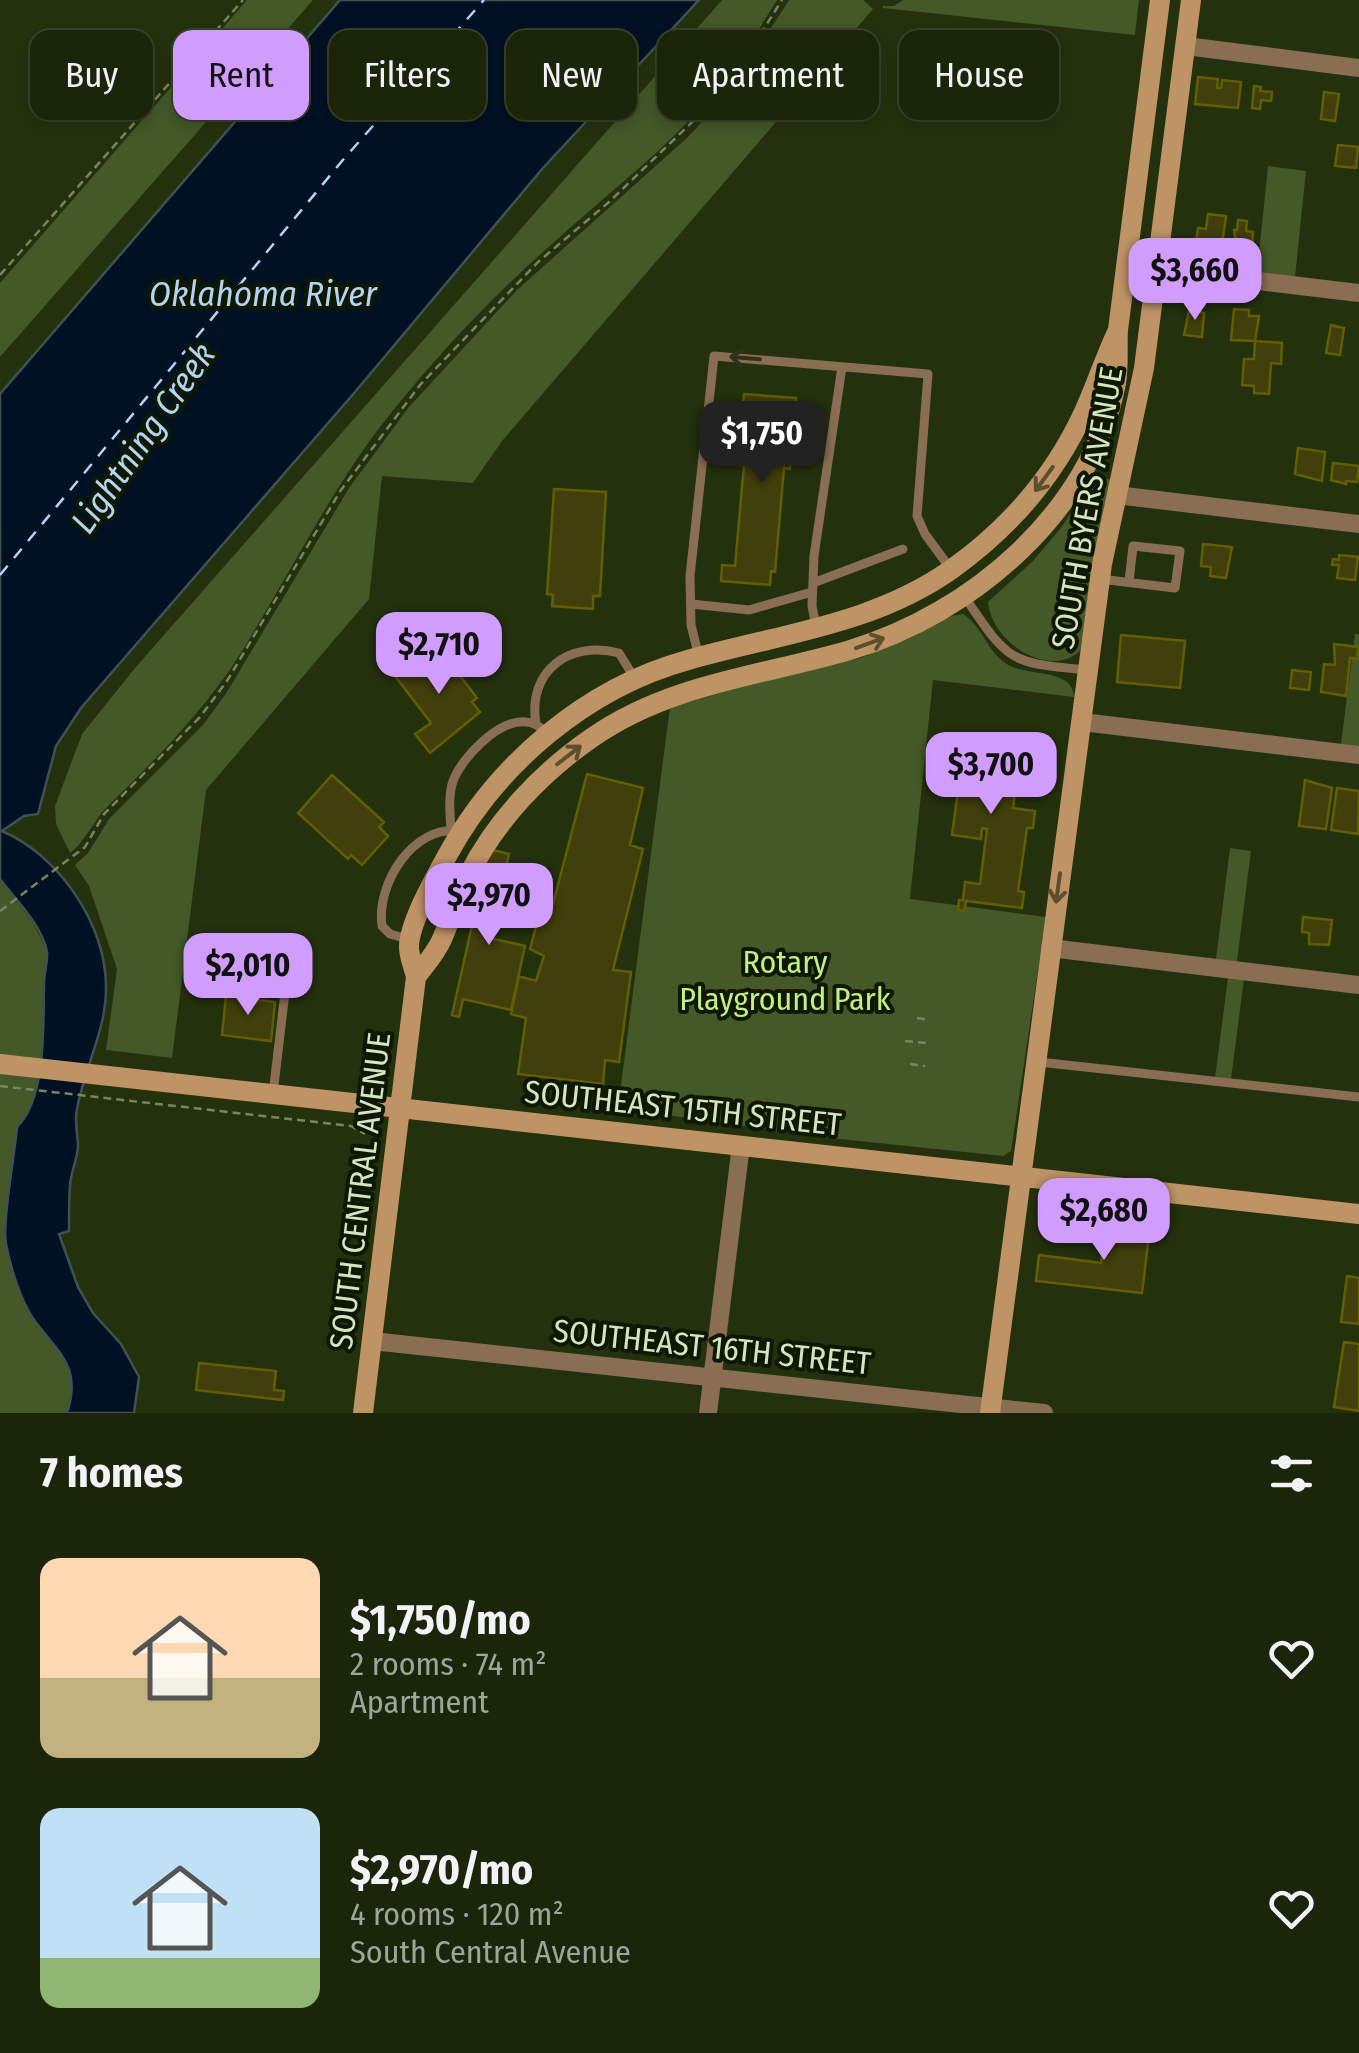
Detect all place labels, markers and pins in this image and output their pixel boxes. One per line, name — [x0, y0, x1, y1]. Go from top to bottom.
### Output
pin: $3,660 — [1114, 238, 1276, 323]
pin: $1,750 — [681, 401, 843, 486]
pin: $2,710 — [358, 612, 520, 697]
pin: $3,700 — [910, 732, 1072, 817]
pin: $2,970 — [408, 863, 570, 948]
pin: $2,010 — [167, 933, 329, 1018]
pin: $2,680 — [1023, 1178, 1185, 1263]

